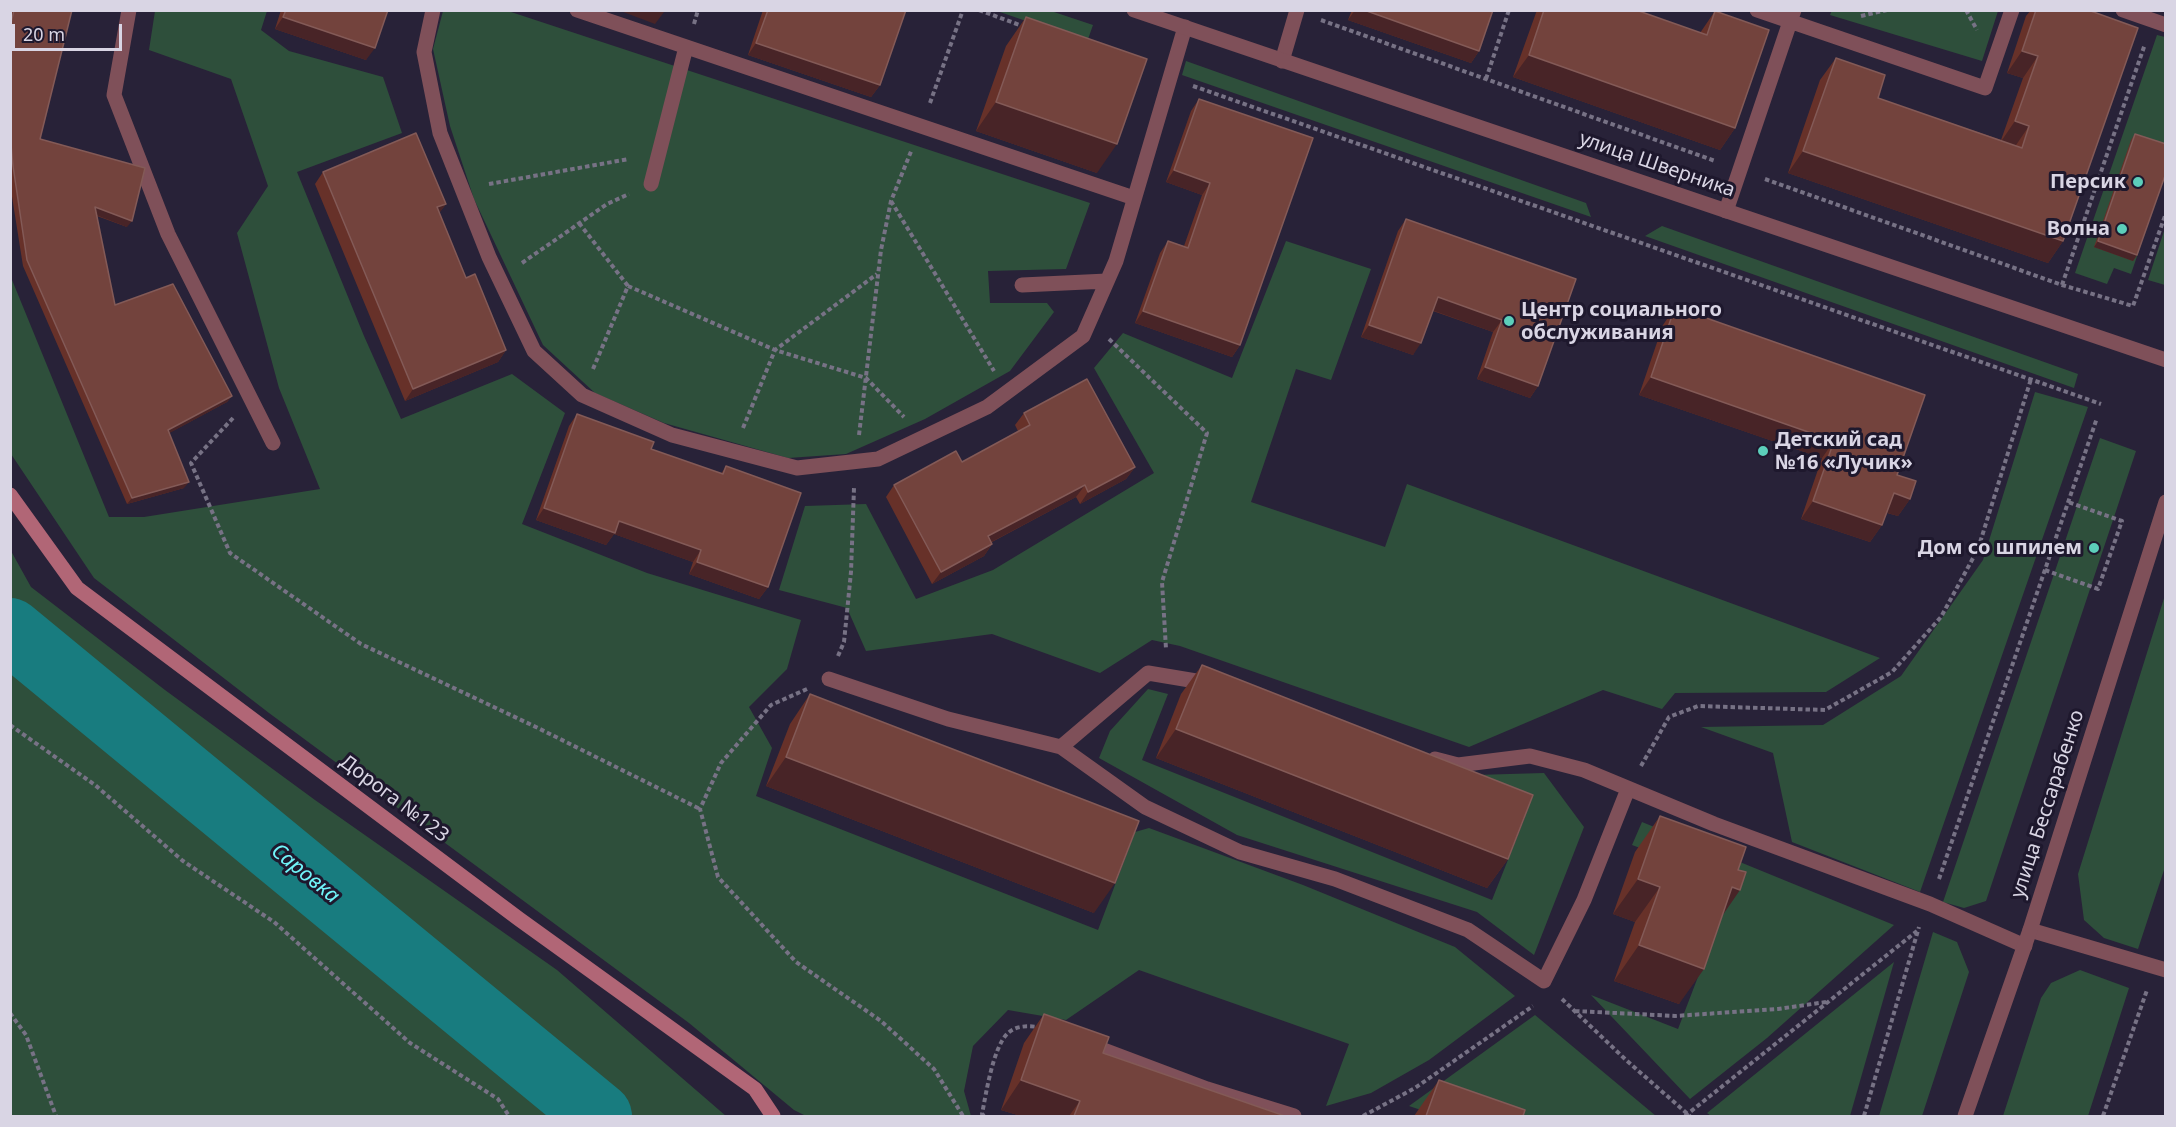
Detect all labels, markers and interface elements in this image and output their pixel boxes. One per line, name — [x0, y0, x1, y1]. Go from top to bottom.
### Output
scale bar — [15, 12, 124, 50]
text: 20 m — [23, 22, 65, 46]
street label: улица Шверника — [1576, 127, 1738, 203]
place label: Персик — [2050, 170, 2126, 194]
marker: Персик — [2131, 175, 2145, 189]
place label: Волна — [2047, 217, 2110, 241]
marker: Волна — [2115, 222, 2129, 236]
place label: Центр социального обслуживания — [1521, 298, 1722, 345]
marker: Центр социального обслуживания — [1502, 314, 1516, 328]
place label: Детский сад №16 «Лучик» — [1775, 428, 1913, 475]
marker: Детский сад №16 «Лучик» — [1756, 444, 1770, 458]
place label: Дом со шпилем — [1918, 536, 2082, 560]
marker: Дом со шпилем — [2087, 541, 2101, 555]
street label: улица Бессарабенко — [2006, 707, 2090, 901]
street label: Дорога №123 — [335, 750, 453, 848]
water label: Саровка — [266, 839, 344, 909]

